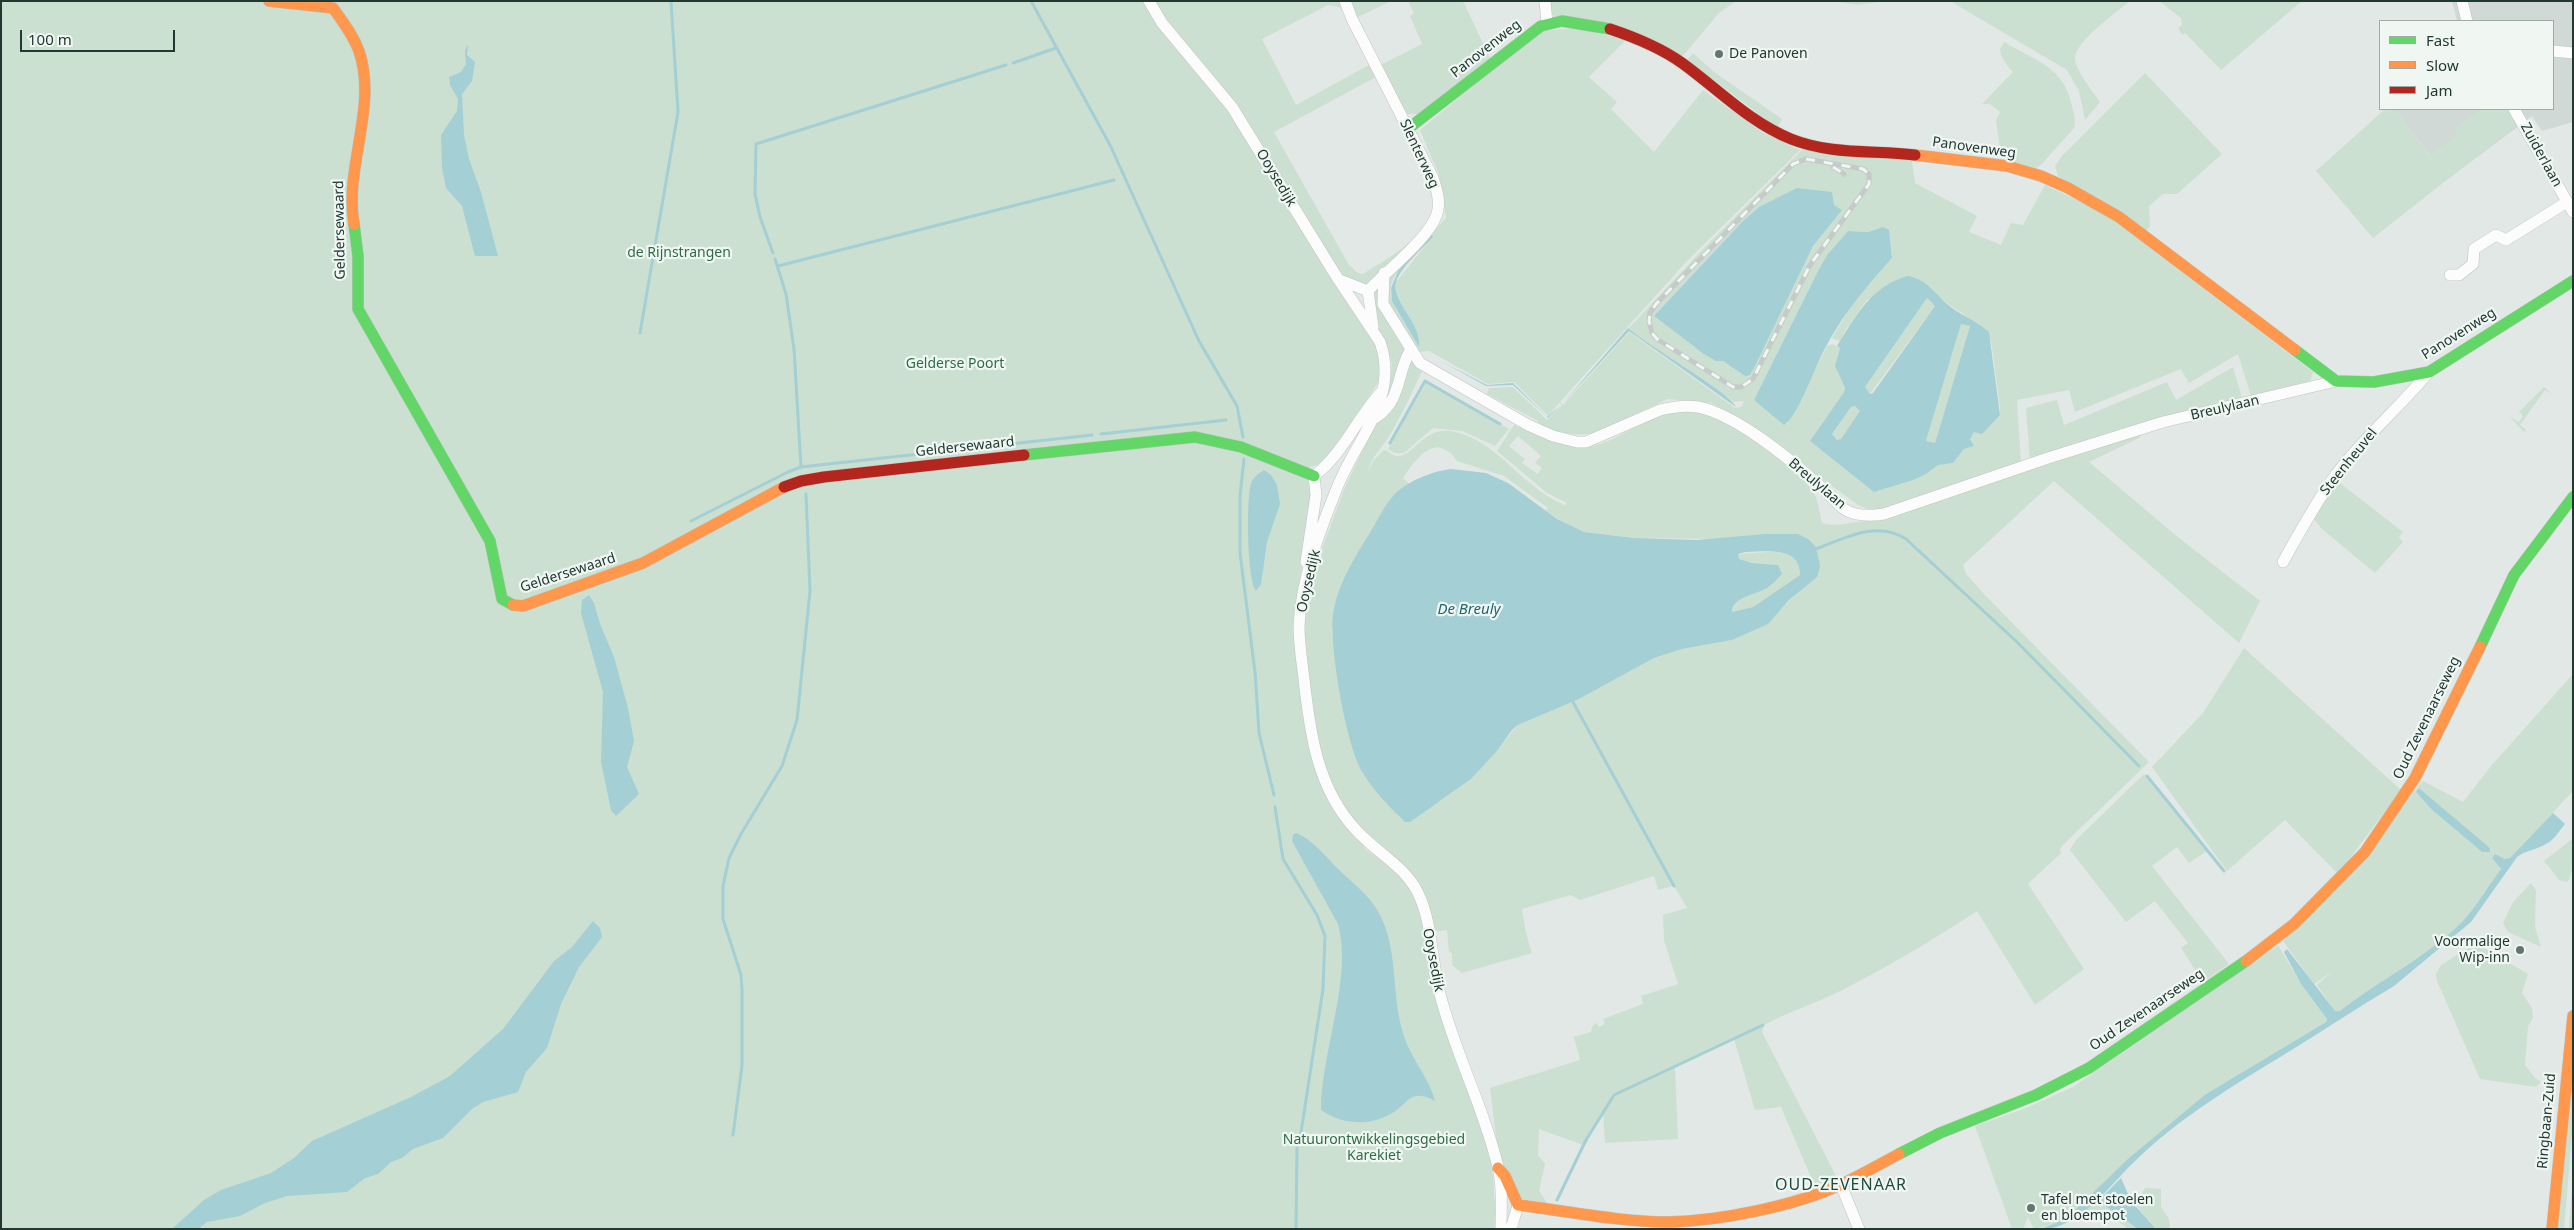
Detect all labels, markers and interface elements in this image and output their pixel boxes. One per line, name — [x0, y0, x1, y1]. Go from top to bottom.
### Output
street label: Panovenweg — [1448, 16, 1524, 82]
scale bar — [22, 20, 178, 52]
legend — [2379, 20, 2554, 110]
text: 100 m — [28, 29, 72, 49]
text: Fast — [2426, 30, 2455, 50]
place label: De Panoven — [1729, 46, 1808, 62]
marker: De Panoven — [1713, 48, 1725, 60]
text: Slow — [2426, 55, 2459, 75]
text: Jam — [2426, 80, 2453, 100]
street label: Slenterweg — [1396, 117, 1442, 191]
street label: Zuiderlaan — [2517, 120, 2565, 190]
street label: Panovenweg — [1931, 134, 2017, 162]
street label: Ooysedijk — [1252, 146, 1300, 210]
street label: Geldersewaard — [331, 180, 349, 280]
park label: de Rijnstrangen — [627, 245, 731, 261]
street label: Panovenweg — [2419, 305, 2499, 363]
park label: Gelderse Poort — [906, 356, 1004, 372]
street label: Breulylaan — [2189, 392, 2261, 424]
street label: Steenheuvel — [2317, 425, 2381, 499]
street label: Geldersewaard — [915, 433, 1015, 461]
street label: Breulylaan — [1785, 455, 1849, 513]
street label: Ooysedijk — [1294, 548, 1324, 614]
street label: Geldersewaard — [518, 550, 618, 596]
water label: De Breuly — [1437, 601, 1501, 619]
street label: Oud Zevenaarseweg — [2390, 654, 2464, 782]
street label: Ooysedijk — [1419, 927, 1447, 993]
place label: Voormalige Wip-inn — [2434, 934, 2510, 966]
marker: Voormalige Wip-inn — [2514, 944, 2526, 956]
street label: Oud Zevenaarseweg — [2087, 965, 2207, 1055]
street label: Ringbaan-Zuid — [2534, 1072, 2560, 1170]
park label: Natuurontwikkelingsgebied Karekiet — [1283, 1132, 1465, 1164]
district label: OUD-ZEVENAAR — [1773, 1175, 1909, 1195]
place label: Tafel met stoelen en bloempot — [2041, 1192, 2153, 1224]
marker: Tafel met stoelen en bloempot — [2025, 1202, 2037, 1214]

